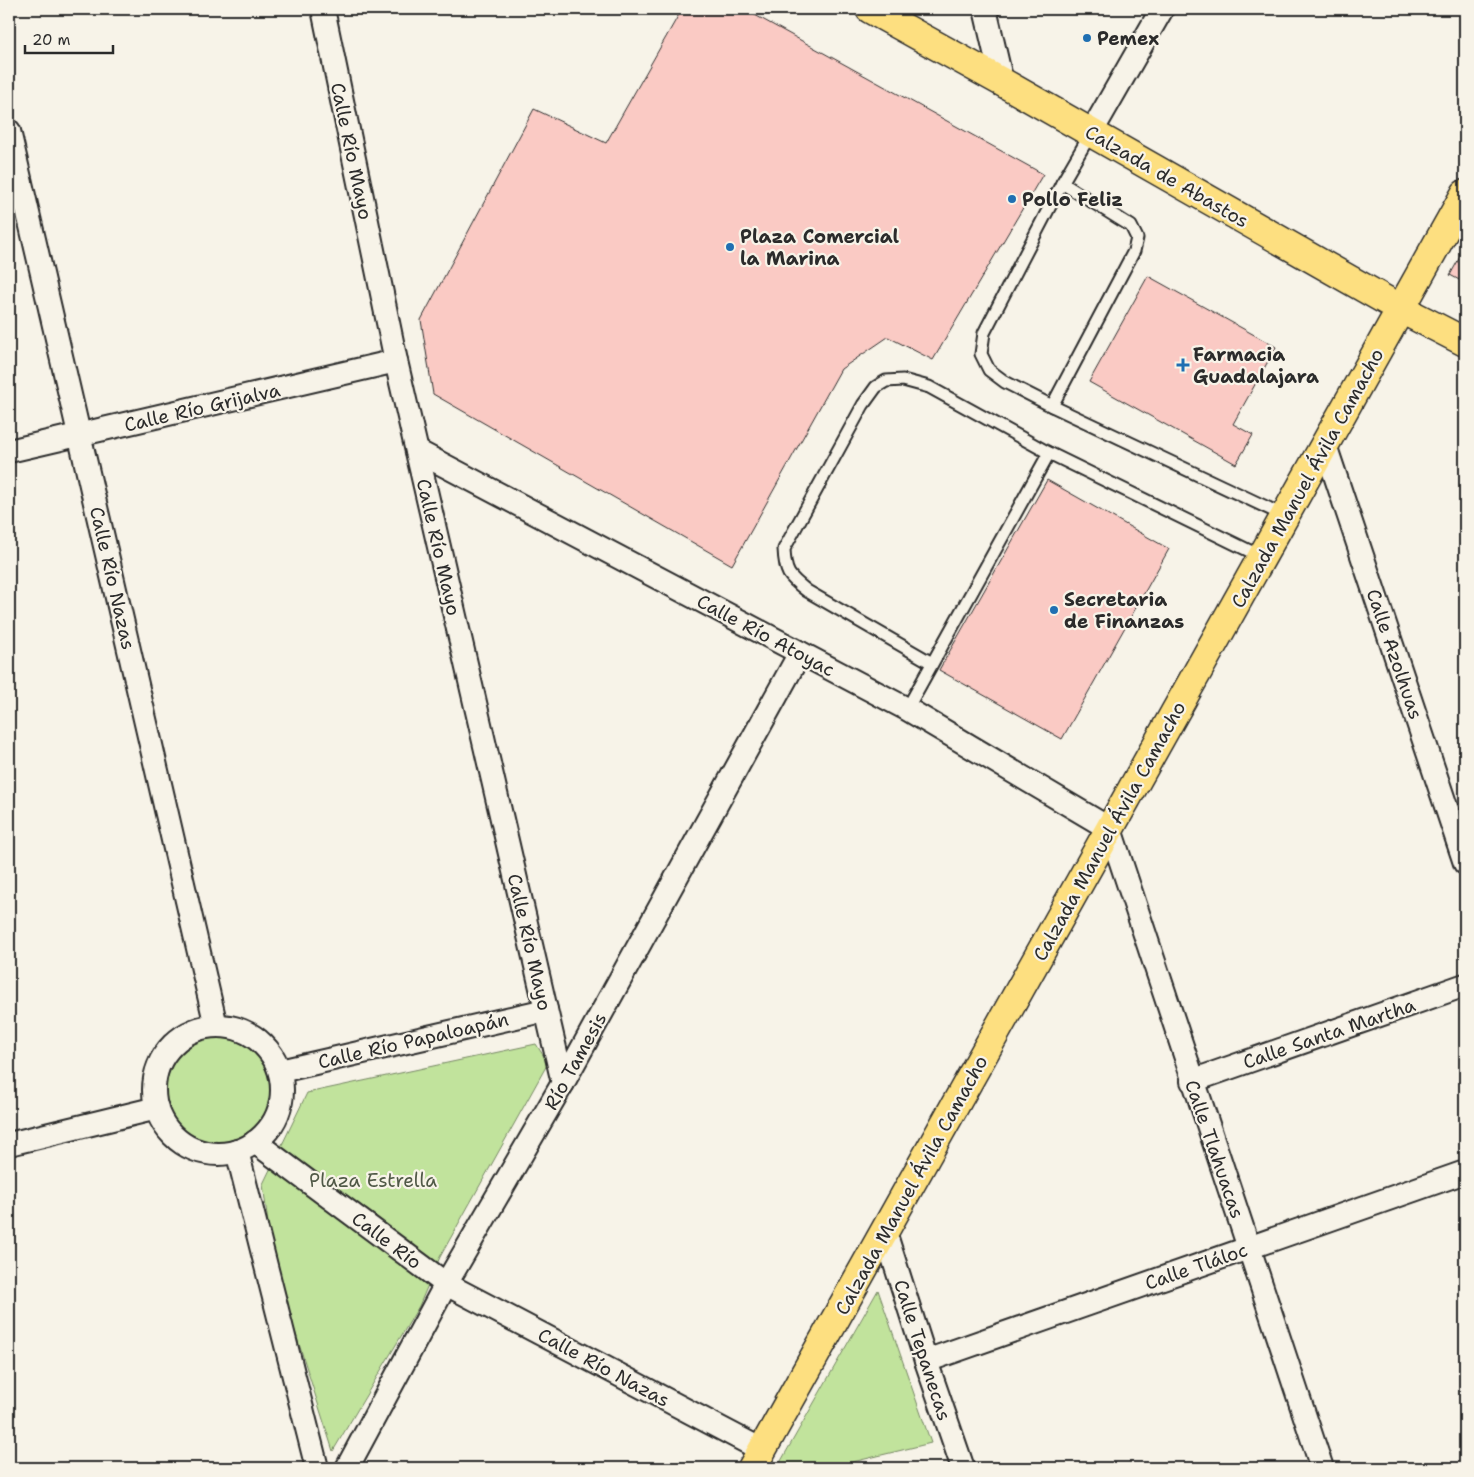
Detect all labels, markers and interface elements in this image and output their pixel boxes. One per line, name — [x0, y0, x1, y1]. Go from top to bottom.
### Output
scale bar — [25, 22, 112, 54]
place label: Pemex — [1097, 26, 1159, 51]
text: 20 m — [32, 30, 71, 50]
marker: Pemex — [1081, 32, 1093, 44]
street label: Calle Río Mayo — [325, 80, 378, 222]
street label: Calzada de Abastos — [1080, 119, 1253, 234]
place label: Pollo Feliz — [1022, 187, 1123, 212]
marker: Pollo Feliz — [1006, 193, 1018, 205]
place label: Plaza Comercial la Marina — [740, 224, 900, 271]
marker: Plaza Comercial la Marina — [724, 241, 736, 253]
place label: Farmacia Guadalajara — [1193, 342, 1319, 389]
street label: Calzada Manuel Ávila Camacho — [1225, 343, 1389, 613]
marker: Farmacia Guadalajara — [1177, 359, 1189, 371]
street label: Calle Río Grijalva — [122, 377, 283, 438]
street label: Calle Río Mayo — [411, 476, 466, 618]
street label: Calle Río Nazas — [84, 504, 141, 652]
street label: Calle Azolhuas — [1361, 586, 1429, 723]
place label: Secretaria de Finanzas — [1064, 587, 1184, 634]
street label: Calle Río Atoyac — [693, 589, 839, 682]
marker: Secretaria de Finanzas — [1048, 604, 1060, 616]
street label: Calzada Manuel Ávila Camacho — [1027, 696, 1191, 966]
street label: Calle Río Mayo — [502, 871, 557, 1013]
street label: Calle Santa Martha — [1240, 992, 1419, 1075]
street label: Calle Río Papaloapán — [315, 1006, 511, 1075]
street label: Río Tamesis — [538, 1008, 612, 1114]
street label: Calzada Manuel Ávila Camacho — [829, 1050, 993, 1320]
street label: Calle Tlahuacas — [1179, 1077, 1250, 1222]
park label: Plaza Estrella — [309, 1168, 437, 1193]
street label: Calle Río — [347, 1206, 427, 1275]
street label: Calle Tláloc — [1142, 1237, 1251, 1296]
street label: Calle Tepanecas — [888, 1276, 957, 1424]
street label: Calle Río Nazas — [534, 1322, 674, 1413]

